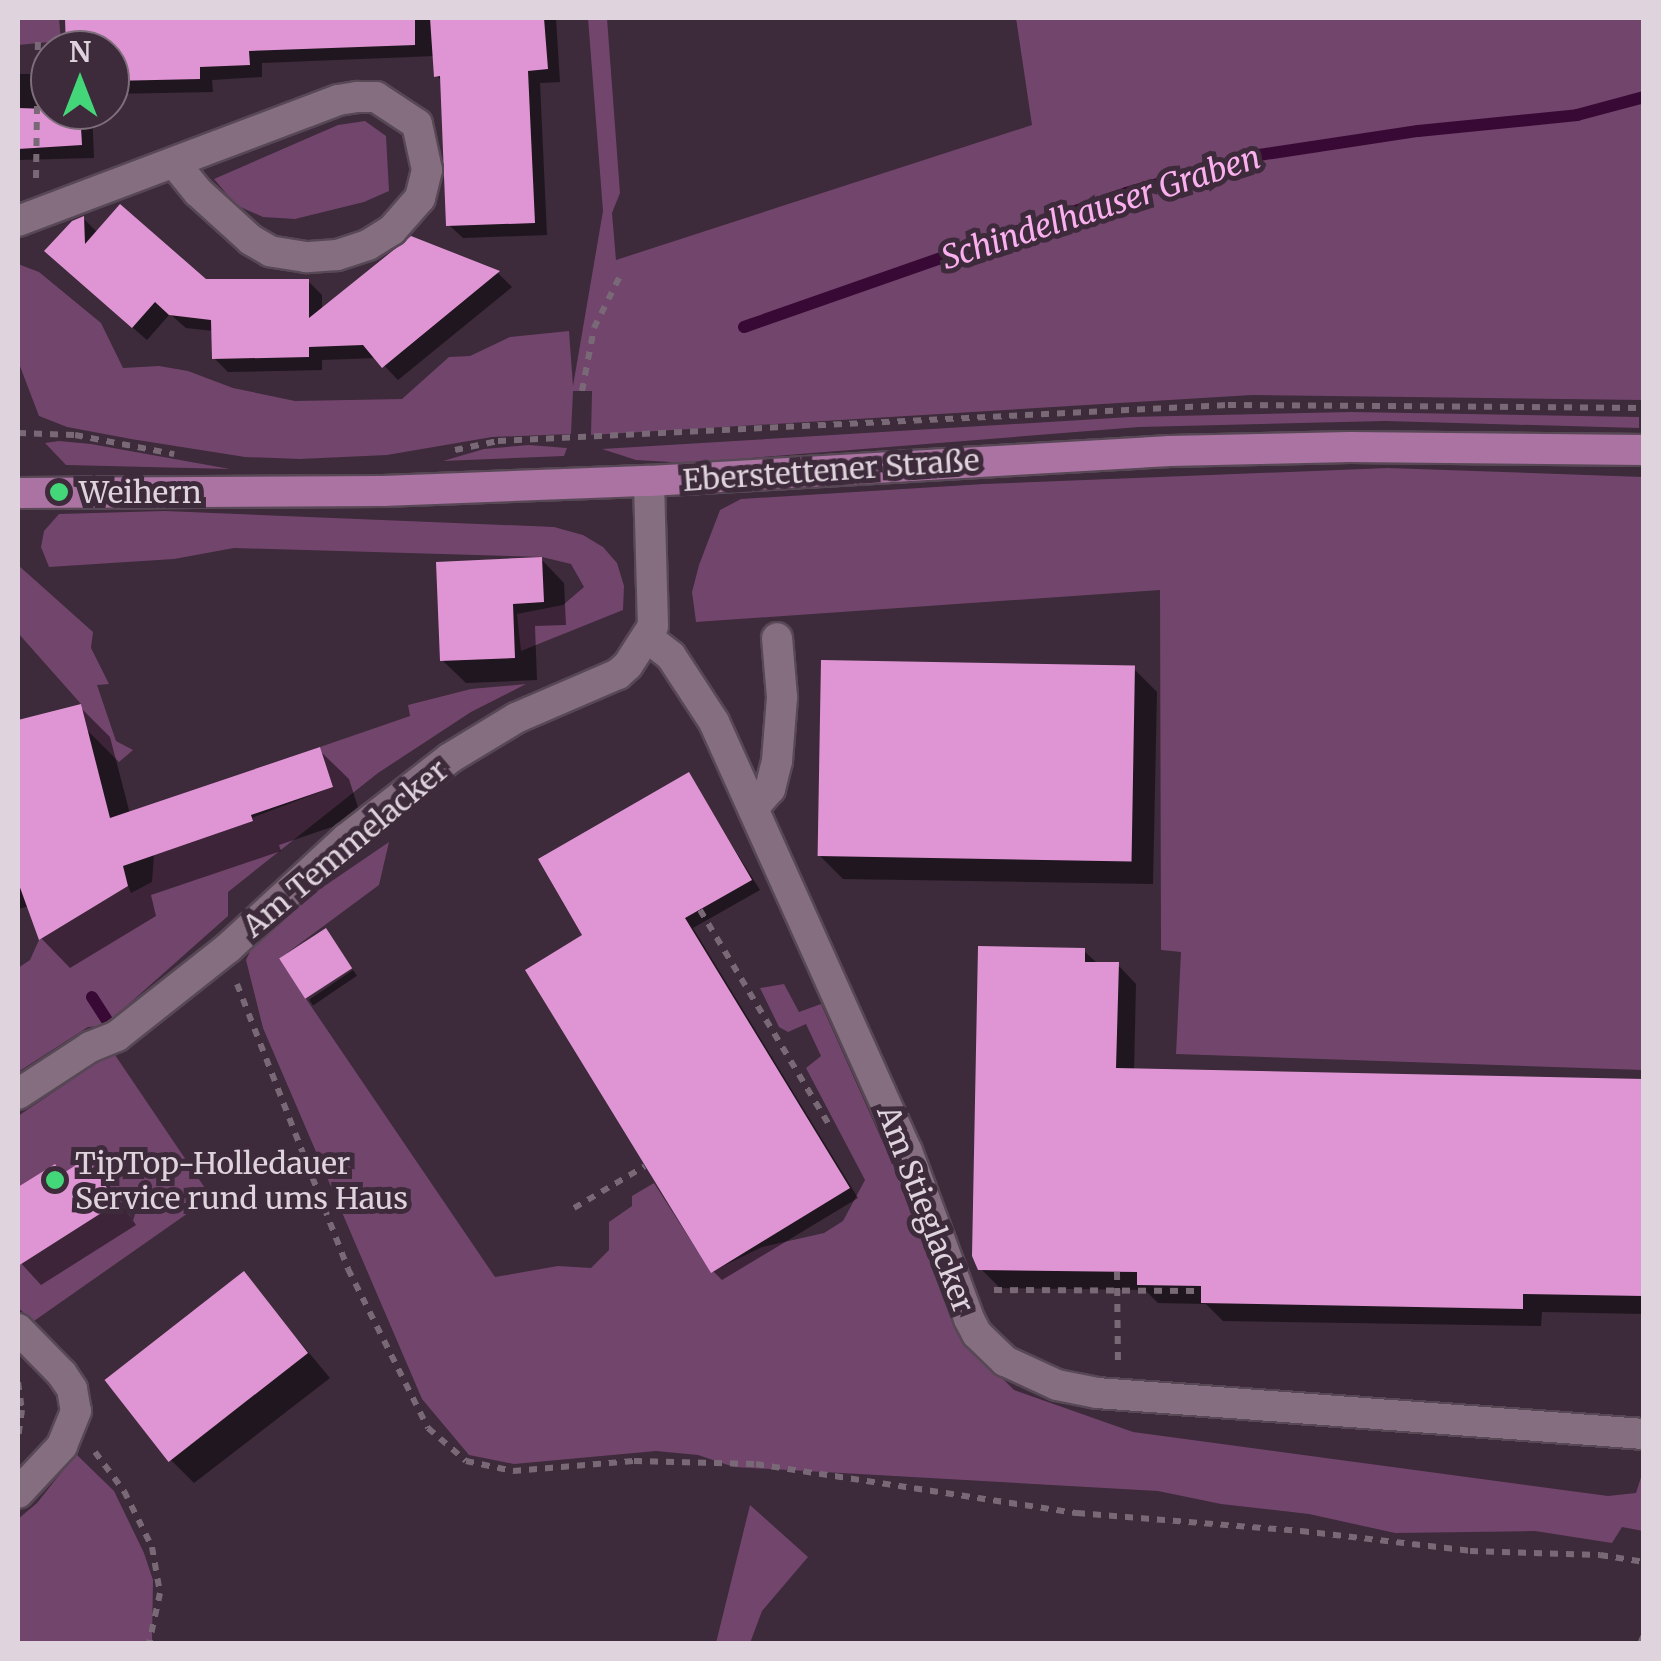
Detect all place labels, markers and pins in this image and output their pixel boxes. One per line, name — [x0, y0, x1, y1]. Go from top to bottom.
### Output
place label: Weihern — [79, 474, 202, 510]
marker: Weihern — [48, 481, 70, 503]
place label: TipTop-Holledauer Service rund ums Haus — [75, 1145, 408, 1216]
marker: TipTop-Holledauer Service rund ums Haus — [44, 1169, 66, 1191]

